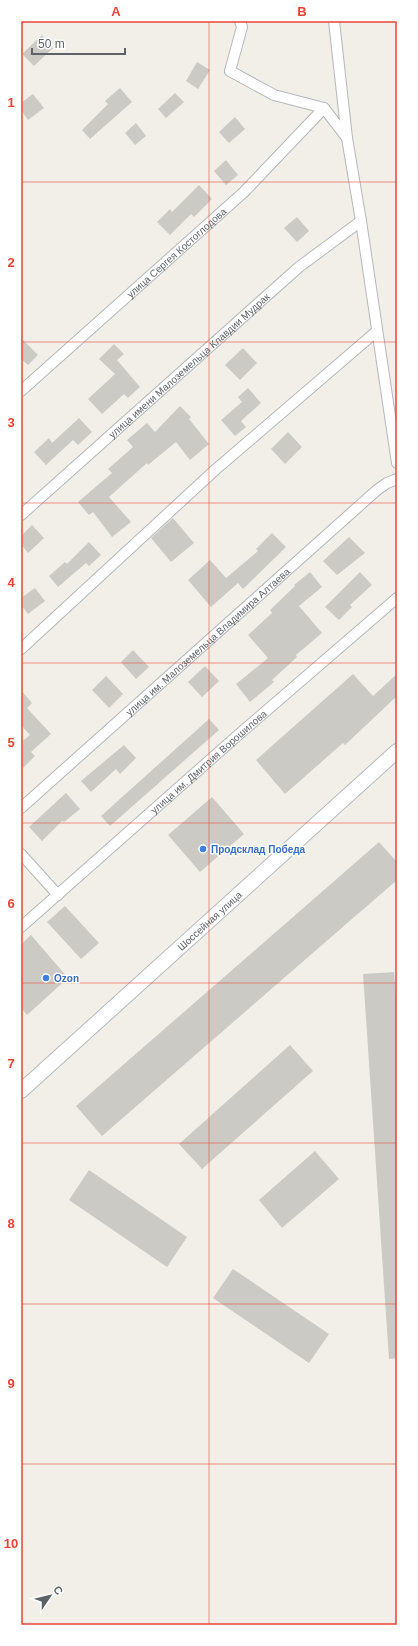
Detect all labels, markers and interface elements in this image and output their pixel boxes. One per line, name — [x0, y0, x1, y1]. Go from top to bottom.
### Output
text: A — [111, 4, 121, 19]
text: B — [297, 4, 307, 19]
scale bar — [32, 30, 125, 56]
text: 50 m — [38, 37, 65, 51]
text: 1 — [7, 95, 15, 110]
street label: улица Сергея Костоглодова — [125, 205, 229, 300]
text: 2 — [7, 255, 15, 270]
street label: улица имени Малоземельца Клавдии Мудрак — [107, 291, 272, 440]
text: 3 — [7, 415, 15, 430]
street label: улица им. Малоземельца Владимира Алтаева — [124, 566, 292, 718]
text: 4 — [7, 575, 15, 590]
street label: улица им. Дмитрия Ворошилова — [148, 708, 269, 816]
text: 5 — [7, 735, 15, 750]
marker: Продсклад Победа — [198, 844, 208, 854]
place label: Продсклад Победа — [211, 844, 306, 855]
street label: Шоссейная улица — [175, 889, 244, 953]
text: 6 — [7, 896, 15, 911]
marker: Ozon — [41, 973, 51, 983]
place label: Ozon — [54, 973, 79, 984]
text: 7 — [7, 1056, 15, 1071]
text: 8 — [7, 1216, 15, 1231]
text: 9 — [7, 1376, 15, 1391]
text: 10 — [4, 1536, 18, 1551]
north arrow — [30, 1576, 70, 1616]
text: С — [51, 1584, 65, 1597]

